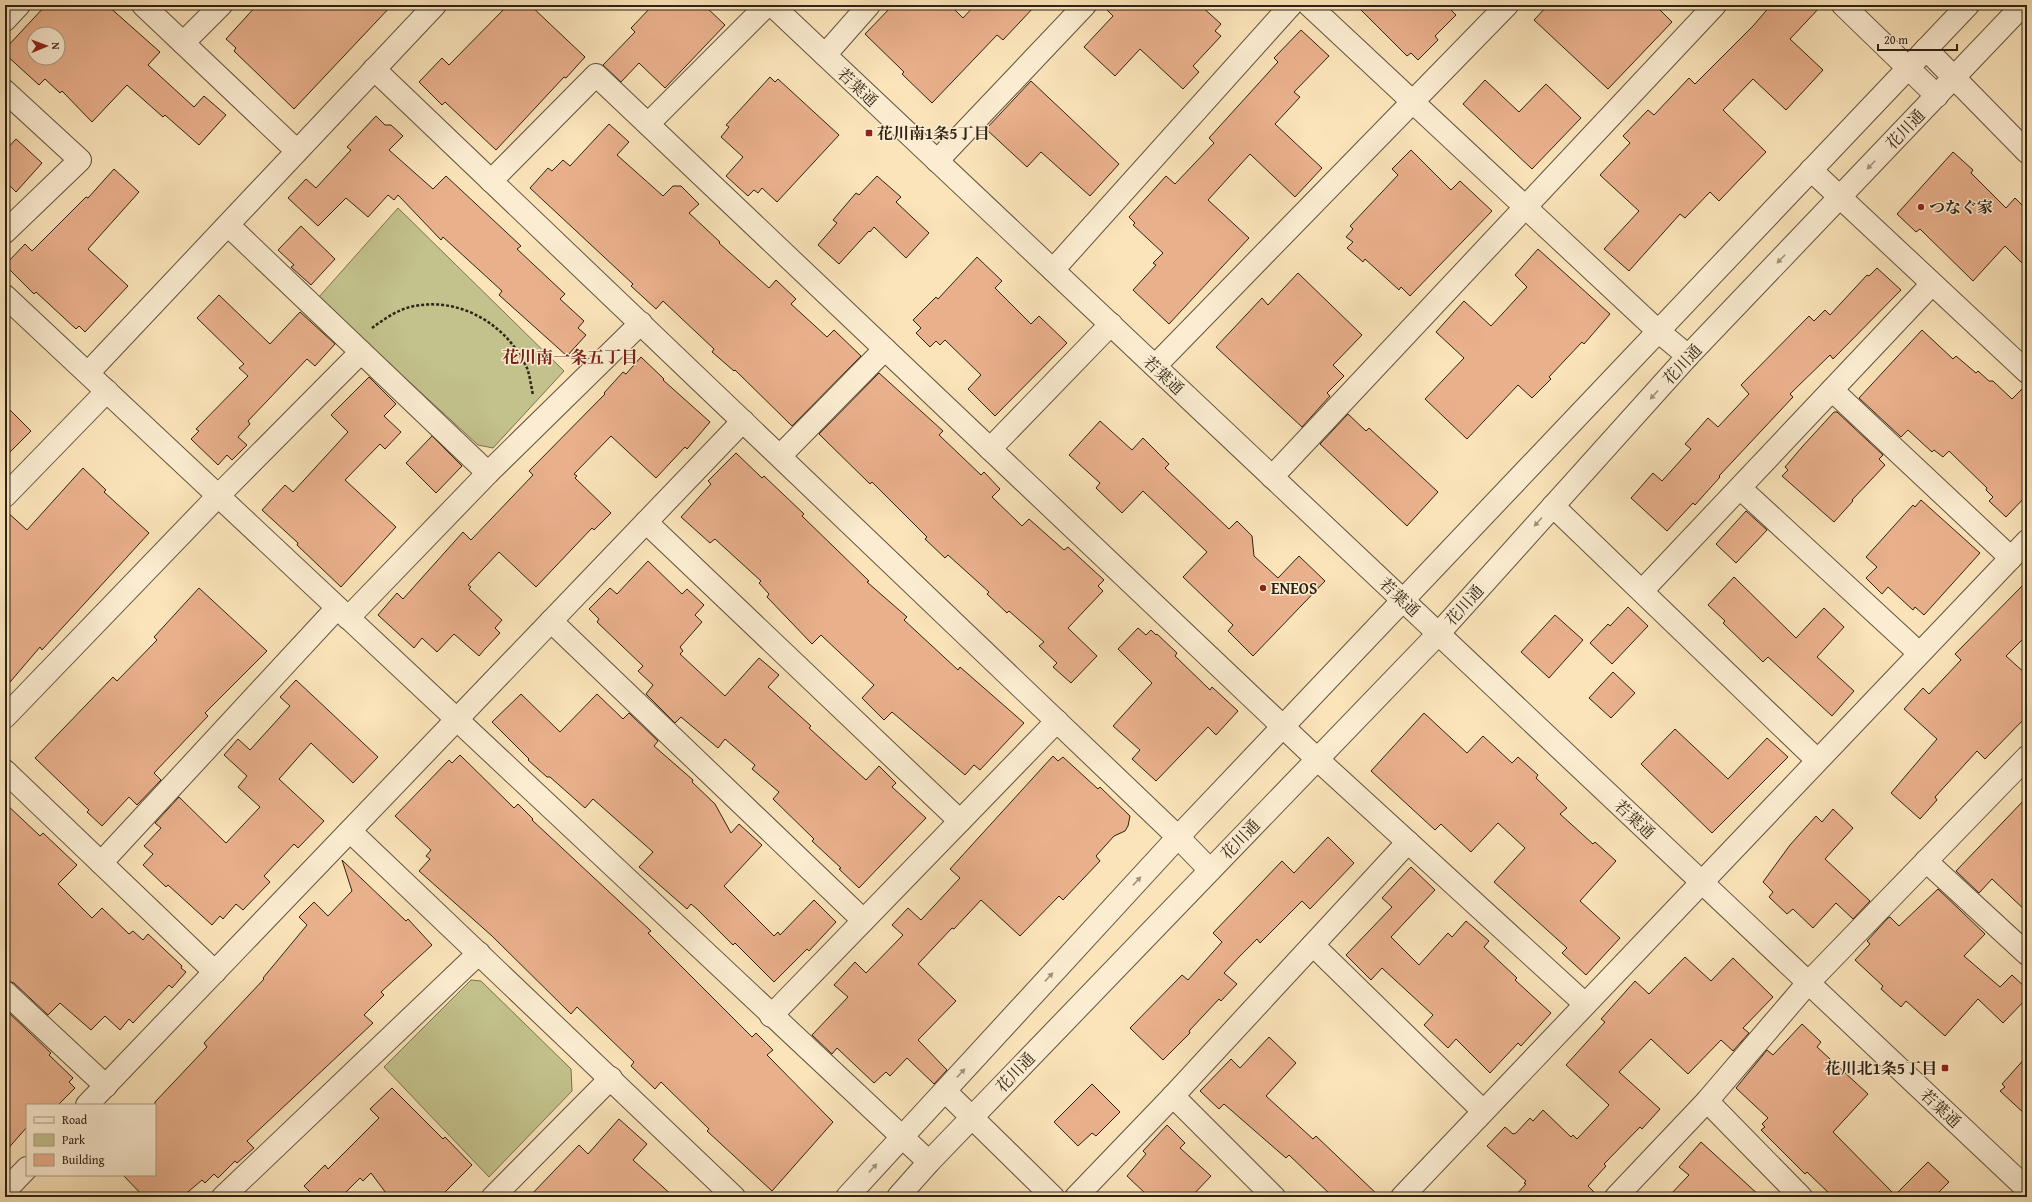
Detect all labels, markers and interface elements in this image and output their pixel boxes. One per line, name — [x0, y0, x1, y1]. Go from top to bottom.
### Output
north arrow — [26, 26, 66, 66]
scale bar — [1878, 26, 1957, 52]
text: 20 m — [1884, 31, 1908, 48]
text: N — [48, 42, 64, 50]
street label: 若葉通 — [832, 62, 884, 112]
street label: 花川通 — [1880, 103, 1930, 155]
place label: 花川南1条5丁目 — [877, 121, 990, 145]
marker: 花川南1条5丁目 — [864, 128, 874, 138]
one-way arrow — [1866, 160, 1876, 170]
place label: つなぐ家 — [1929, 195, 1993, 219]
marker: つなぐ家 — [1916, 202, 1926, 212]
one-way arrow — [1776, 254, 1786, 264]
street label: 花川通 — [1657, 338, 1707, 390]
district label: 花川南一条五丁目 — [502, 344, 638, 369]
street label: 若葉通 — [1138, 350, 1190, 400]
one-way arrow — [1649, 390, 1658, 400]
one-way arrow — [1534, 517, 1543, 528]
street label: 若葉通 — [1374, 572, 1426, 622]
place label: ENEOS — [1271, 576, 1317, 600]
street label: 花川通 — [1439, 579, 1489, 631]
marker: ENEOS — [1258, 583, 1268, 593]
street label: 若葉通 — [1609, 794, 1661, 844]
street label: 花川通 — [1215, 813, 1265, 865]
one-way arrow — [1133, 876, 1142, 887]
one-way arrow — [1045, 972, 1054, 982]
street label: 花川通 — [990, 1046, 1040, 1098]
place label: 花川北1条5丁目 — [1824, 1056, 1937, 1080]
marker: 花川北1条5丁目 — [1940, 1063, 1950, 1073]
one-way arrow — [957, 1068, 966, 1078]
street label: 若葉通 — [1915, 1083, 1967, 1133]
legend — [26, 1104, 156, 1176]
text: Road — [62, 1111, 88, 1128]
text: Park — [62, 1131, 86, 1148]
text: Building — [62, 1151, 105, 1168]
one-way arrow — [869, 1163, 878, 1174]

